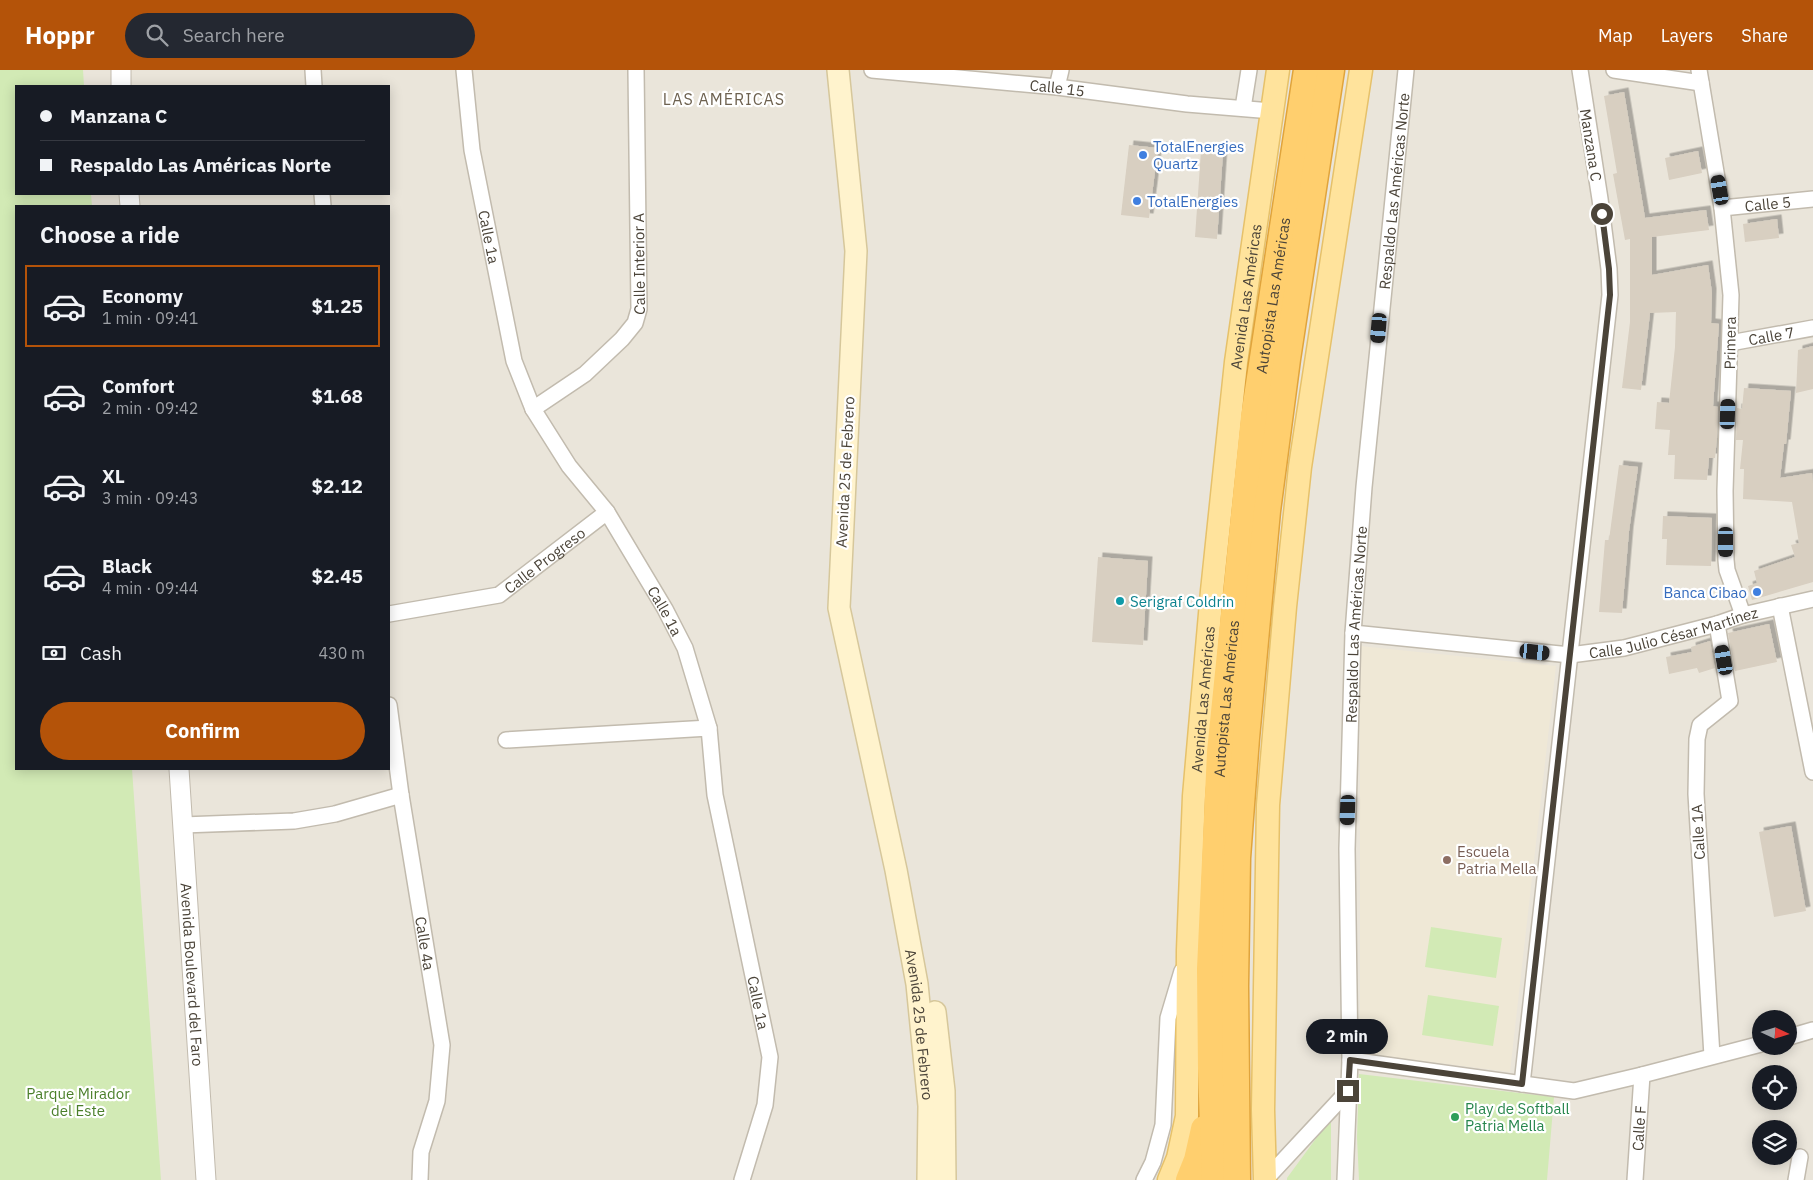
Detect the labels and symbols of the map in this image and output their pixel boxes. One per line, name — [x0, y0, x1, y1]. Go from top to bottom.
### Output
street label: Calle 15 — [1029, 75, 1086, 100]
district label: LAS AMÉRICAS — [663, 88, 785, 109]
street label: Respaldo Las Américas Norte — [1374, 92, 1413, 290]
street label: Manzana C — [1576, 107, 1606, 183]
place label: TotalEnergies Quartz — [1153, 137, 1244, 173]
marker: TotalEnergies Quartz — [1137, 149, 1149, 161]
car — [1710, 174, 1729, 206]
place label: TotalEnergies — [1147, 192, 1238, 211]
street label: Calle 5 — [1744, 192, 1792, 215]
marker: TotalEnergies — [1131, 195, 1143, 207]
route start — [1591, 203, 1613, 225]
street label: Calle 1a — [475, 208, 504, 265]
street label: Calle Interior A — [628, 212, 649, 317]
street label: Autopista Las Américas — [1251, 216, 1294, 375]
street label: Avenida Las Américas — [1226, 222, 1265, 370]
car — [1370, 312, 1387, 344]
street label: Primera — [1720, 316, 1740, 370]
street label: Calle 7 — [1747, 322, 1796, 349]
street label: Avenida 25 de Febrero — [832, 396, 858, 548]
car — [1719, 399, 1736, 429]
street label: Calle Progreso — [500, 523, 589, 597]
street label: Respaldo Las Américas Norte — [1341, 525, 1371, 723]
car — [1718, 527, 1733, 557]
street label: Calle 1a — [644, 582, 687, 639]
place label: Banca Cibao — [1663, 583, 1747, 602]
marker: Banca Cibao — [1751, 586, 1763, 598]
place label: Serigraf Coldrin — [1130, 592, 1234, 611]
marker: Serigraf Coldrin — [1114, 595, 1126, 607]
street label: Calle Julio César Martínez — [1588, 602, 1760, 662]
street label: Autopista Las Américas — [1209, 619, 1243, 778]
street label: Avenida Las Américas — [1187, 625, 1218, 773]
car — [1519, 643, 1550, 661]
car — [1714, 644, 1733, 676]
car — [1339, 795, 1356, 825]
street label: Calle 1A — [1687, 803, 1709, 860]
place label: Escuela Patria Mella — [1457, 842, 1537, 878]
marker: Escuela Patria Mella — [1441, 854, 1453, 866]
street label: Avenida Boulevard del Faro — [177, 882, 208, 1067]
street label: Calle 4a — [412, 915, 439, 972]
street label: Avenida 25 de Febrero — [901, 948, 938, 1101]
street label: Calle 1a — [744, 974, 773, 1031]
north arrow — [1752, 1010, 1798, 1055]
callout: 2 min — [1307, 1018, 1389, 1054]
route end — [1337, 1080, 1359, 1102]
park label: Parque Mirador del Este — [26, 1084, 130, 1120]
place label: Play de Softball Patria Mella — [1465, 1099, 1570, 1135]
street label: Calle F — [1627, 1105, 1649, 1152]
marker: Play de Softball Patria Mella — [1449, 1111, 1461, 1123]

